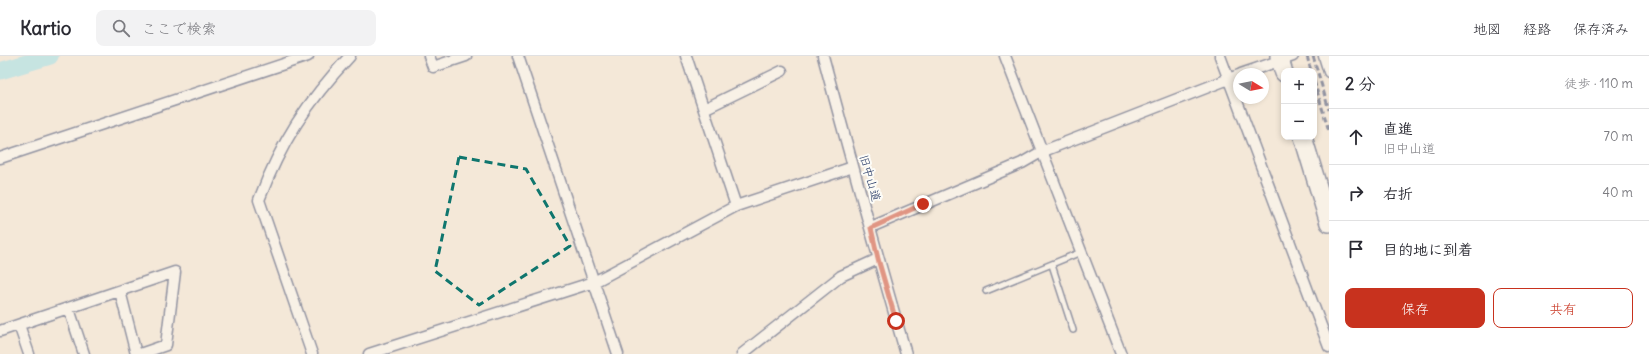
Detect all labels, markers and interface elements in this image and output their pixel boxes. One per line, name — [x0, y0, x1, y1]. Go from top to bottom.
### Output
search box — [96, 10, 376, 46]
text: Kartio — [20, 16, 72, 40]
icon: search — [110, 17, 132, 39]
text: ここで検索 — [142, 19, 217, 38]
text: 地図 — [1473, 20, 1501, 38]
text: 経路 — [1523, 20, 1551, 38]
text: 保存済み — [1573, 20, 1629, 38]
north arrow — [1233, 68, 1269, 104]
map controls — [1281, 68, 1317, 140]
button: + — [1281, 68, 1317, 104]
text: 2 分 — [1345, 73, 1375, 95]
text: 徒歩 · 110 m — [1565, 75, 1633, 92]
button: − — [1281, 104, 1317, 140]
text: 直進 — [1383, 119, 1413, 138]
icon: ahead — [1345, 126, 1367, 148]
text: 70 m — [1604, 128, 1633, 145]
text: 旧中山道 — [1383, 140, 1435, 157]
street label: 旧中山道 — [857, 153, 884, 203]
icon: right — [1345, 182, 1367, 204]
text: 右折 — [1383, 184, 1413, 203]
text: 40 m — [1602, 184, 1633, 201]
route end — [914, 195, 932, 213]
icon: arrive — [1345, 238, 1367, 260]
text: 目的地に到着 — [1383, 240, 1473, 259]
button: 保存 — [1345, 288, 1485, 328]
button: 共有 — [1493, 288, 1633, 328]
route start — [887, 312, 905, 330]

